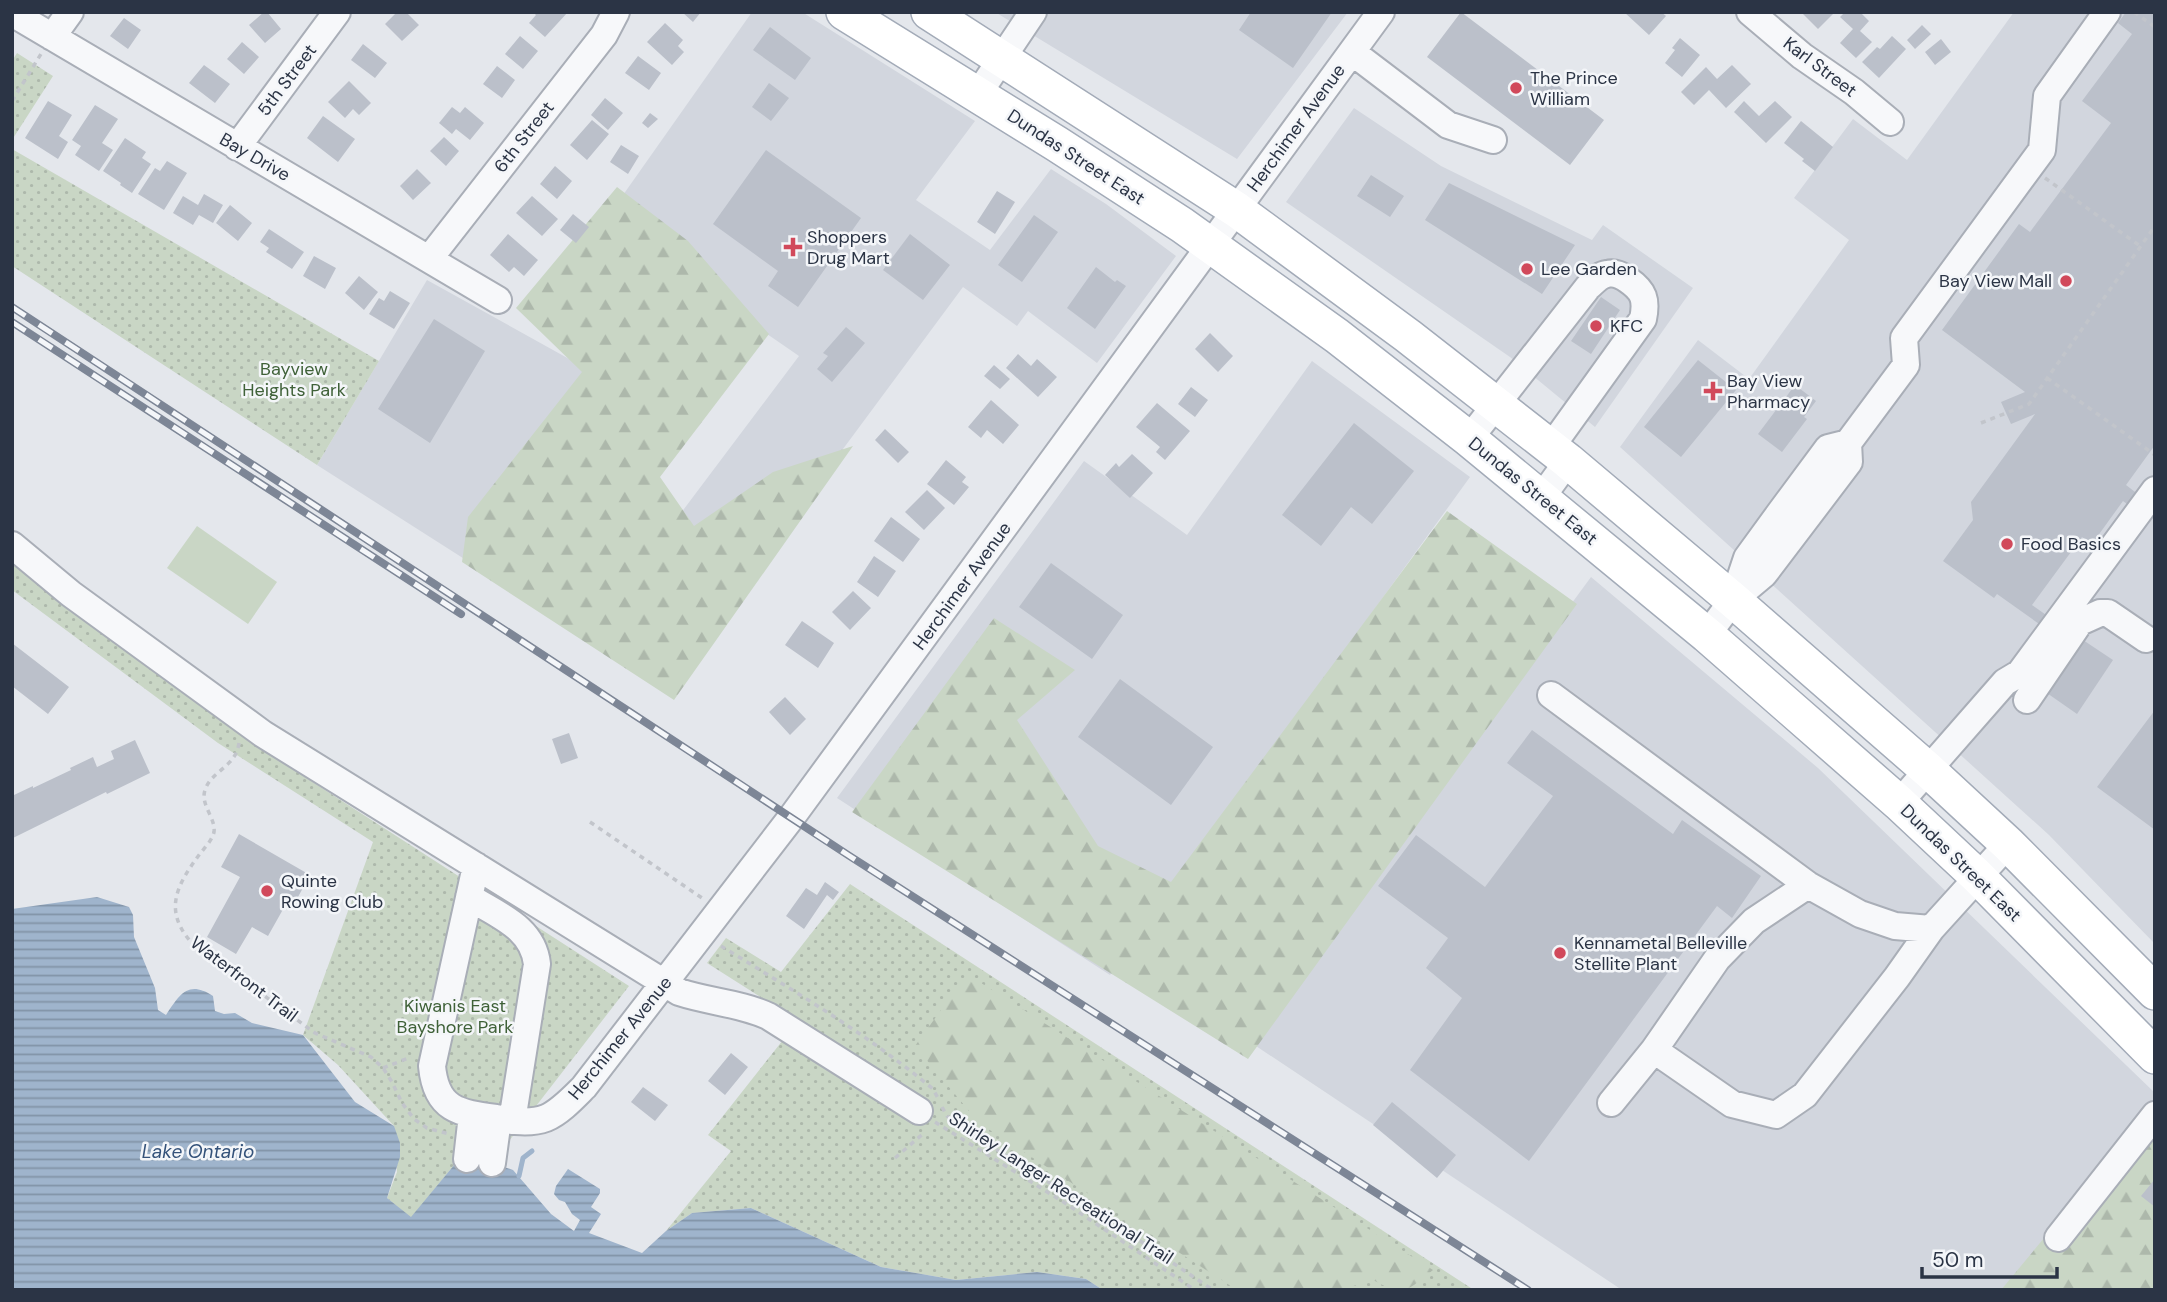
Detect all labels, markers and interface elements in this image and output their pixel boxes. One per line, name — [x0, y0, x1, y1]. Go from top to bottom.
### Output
street label: Karl Street — [1778, 31, 1862, 103]
street label: 5th Street — [252, 39, 322, 121]
street label: Herchimer Avenue — [1241, 59, 1351, 197]
place label: The Prince William — [1530, 66, 1618, 111]
marker: The Prince William — [1508, 80, 1524, 96]
street label: 6th Street — [489, 96, 559, 178]
street label: Dundas Street East — [1003, 104, 1149, 210]
street label: Bay Drive — [215, 127, 295, 187]
place label: Shoppers Drug Mart — [807, 225, 890, 270]
marker: Shoppers Drug Mart — [785, 239, 801, 255]
place label: Lee Garden — [1541, 257, 1637, 281]
marker: Lee Garden — [1519, 261, 1535, 277]
place label: Bay View Mall — [1939, 269, 2052, 293]
marker: Bay View Mall — [2058, 273, 2074, 289]
place label: KFC — [1610, 314, 1643, 338]
marker: KFC — [1588, 318, 1604, 334]
park label: Bayview Heights Park — [242, 357, 346, 402]
place label: Bay View Pharmacy — [1727, 369, 1810, 414]
marker: Bay View Pharmacy — [1705, 383, 1721, 399]
street label: Dundas Street East — [1464, 432, 1602, 550]
street label: Herchimer Avenue — [907, 517, 1017, 655]
place label: Food Basics — [2021, 532, 2121, 556]
marker: Food Basics — [1999, 536, 2015, 552]
street label: Dundas Street East — [1895, 799, 2027, 927]
place label: Quinte Rowing Club — [281, 869, 383, 914]
marker: Quinte Rowing Club — [259, 883, 275, 899]
street label: Waterfront Trail — [185, 931, 303, 1027]
place label: Kennametal Belleville Stellite Plant — [1574, 931, 1747, 976]
marker: Kennametal Belleville Stellite Plant — [1552, 945, 1568, 961]
street label: Herchimer Avenue — [563, 971, 677, 1105]
park label: Kiwanis East Bayshore Park — [397, 994, 513, 1039]
street label: Shirley Langer Recreational Trail — [944, 1106, 1178, 1270]
water label: Lake Ontario — [142, 1139, 254, 1164]
scale bar — [1922, 1236, 2057, 1280]
text: 50 m — [1932, 1246, 1983, 1274]

